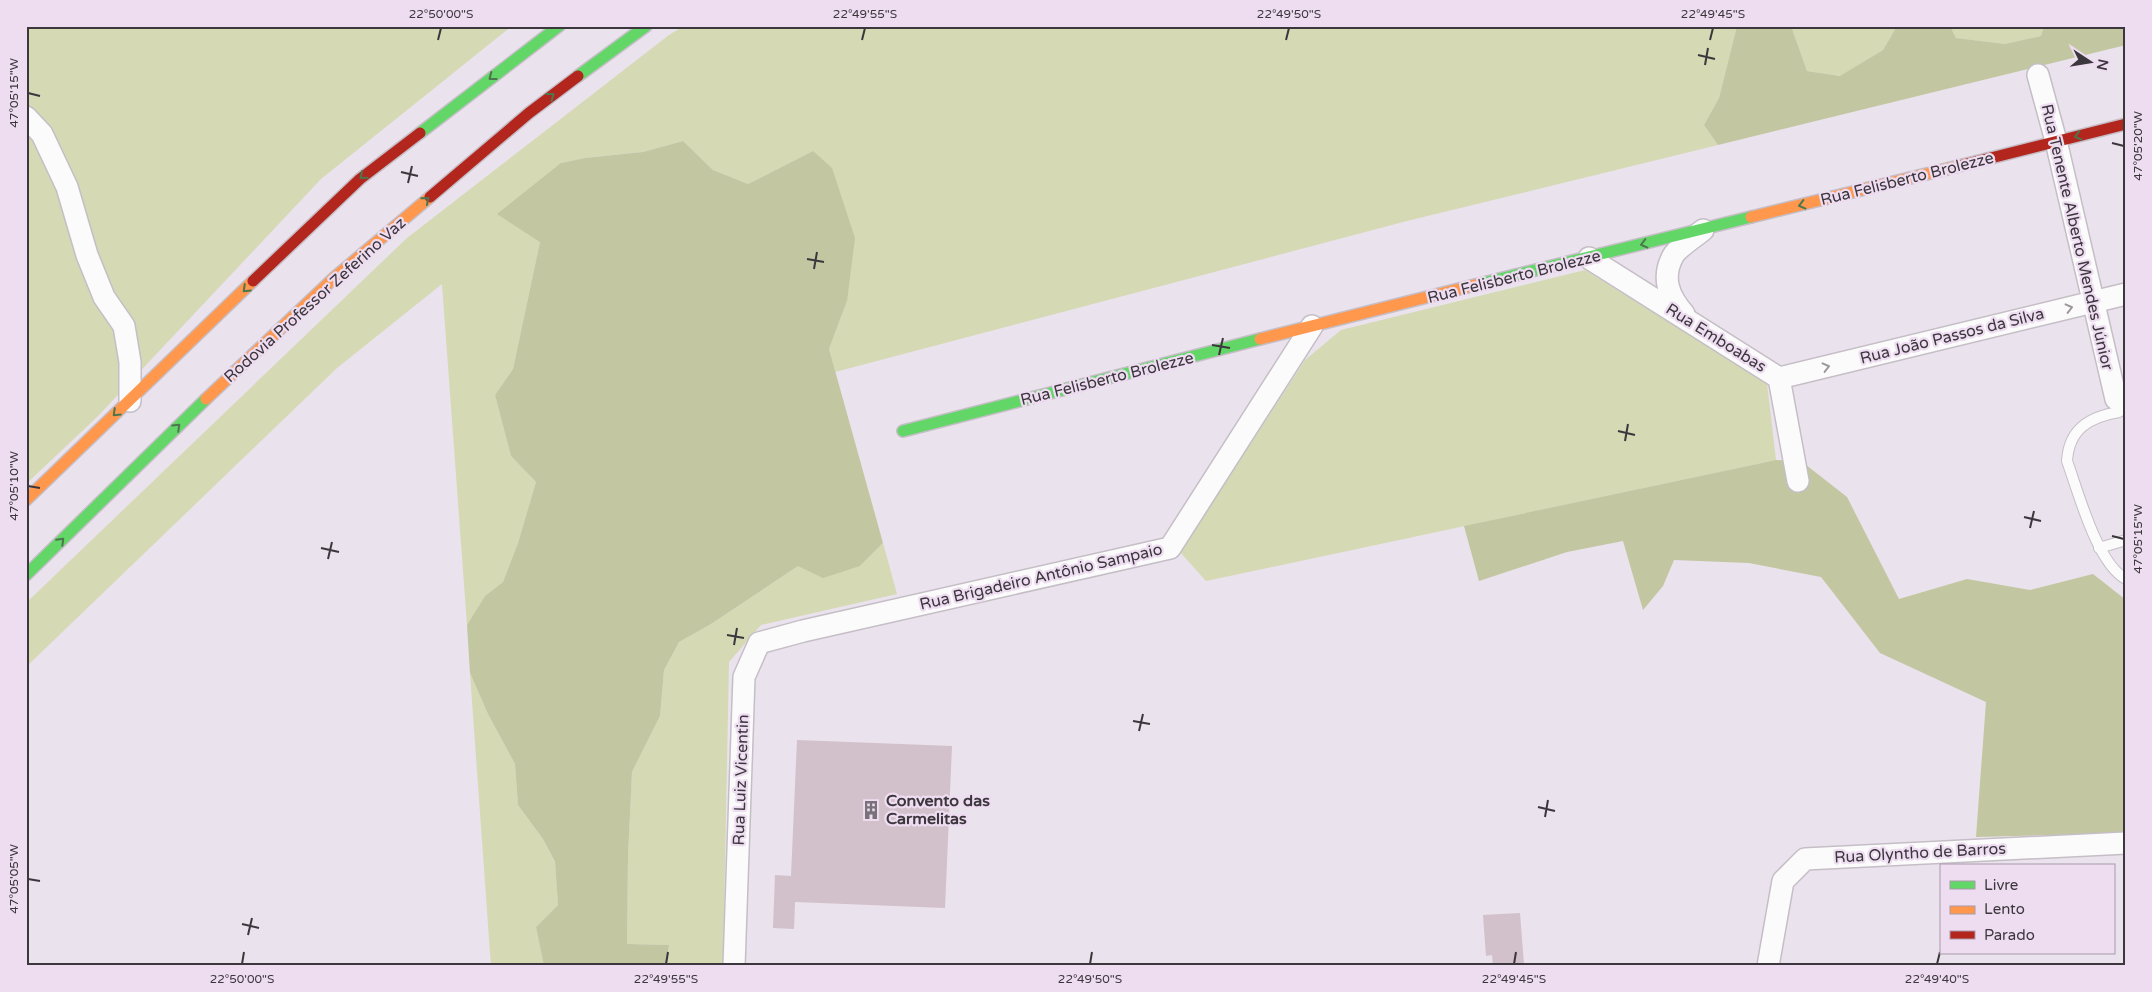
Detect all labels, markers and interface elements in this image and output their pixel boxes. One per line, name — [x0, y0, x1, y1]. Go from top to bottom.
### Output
text: 22°50'00"S — [409, 7, 473, 21]
text: 22°49'55"S — [833, 7, 897, 21]
text: 22°49'50"S — [1257, 7, 1321, 21]
text: 22°49'45"S — [1681, 7, 1745, 21]
north arrow — [2064, 38, 2114, 88]
text: N — [2093, 57, 2112, 72]
text: 47°05'15"W — [7, 58, 21, 128]
one-way arrow — [489, 72, 498, 80]
one-way arrow — [545, 94, 554, 102]
street label: Rua Tenente Alberto Mendes Júnior — [2037, 102, 2118, 373]
text: 47°05'20"W — [2131, 111, 2145, 181]
one-way arrow — [2074, 130, 2083, 141]
street label: Rua Felisberto Brolezze — [1818, 148, 1996, 210]
one-way arrow — [360, 171, 369, 180]
one-way arrow — [421, 197, 430, 206]
one-way arrow — [1797, 199, 1806, 210]
street label: Rodovia Professor Zeferino Vaz — [220, 213, 410, 387]
one-way arrow — [1641, 239, 1649, 249]
street label: Rua Felisberto Brolezze — [1425, 246, 1603, 308]
one-way arrow — [243, 283, 252, 292]
street label: Rua Emboabas — [1662, 299, 1770, 377]
street label: Rua João Passos da Silva — [1858, 303, 2046, 369]
one-way arrow — [2064, 303, 2072, 313]
street label: Rua Felisberto Brolezze — [1018, 348, 1196, 410]
one-way arrow — [1821, 362, 1829, 372]
one-way arrow — [113, 408, 122, 417]
one-way arrow — [171, 424, 180, 433]
text: 47°05'10"W — [7, 451, 21, 521]
text: 47°05'15"W — [2131, 504, 2145, 574]
one-way arrow — [55, 538, 64, 547]
street label: Rua Brigadeiro Antônio Sampaio — [918, 539, 1164, 615]
street label: Rua Luiz Vicentin — [729, 714, 753, 846]
place label: Convento das Carmelitas — [886, 791, 990, 829]
building icon: Convento das Carmelitas — [860, 799, 882, 821]
street label: Rua Olyntho de Barros — [1834, 839, 2006, 867]
text: 47°05'05"W — [7, 844, 21, 914]
legend — [1940, 864, 2114, 954]
text: Livre — [1984, 876, 2018, 894]
text: Lento — [1984, 900, 2025, 918]
text: Parado — [1984, 926, 2035, 944]
text: 22°50'00"S — [210, 972, 274, 986]
text: 22°49'55"S — [634, 972, 698, 986]
text: 22°49'50"S — [1058, 972, 1122, 986]
text: 22°49'45"S — [1482, 972, 1546, 986]
text: 22°49'40"S — [1905, 972, 1969, 986]

